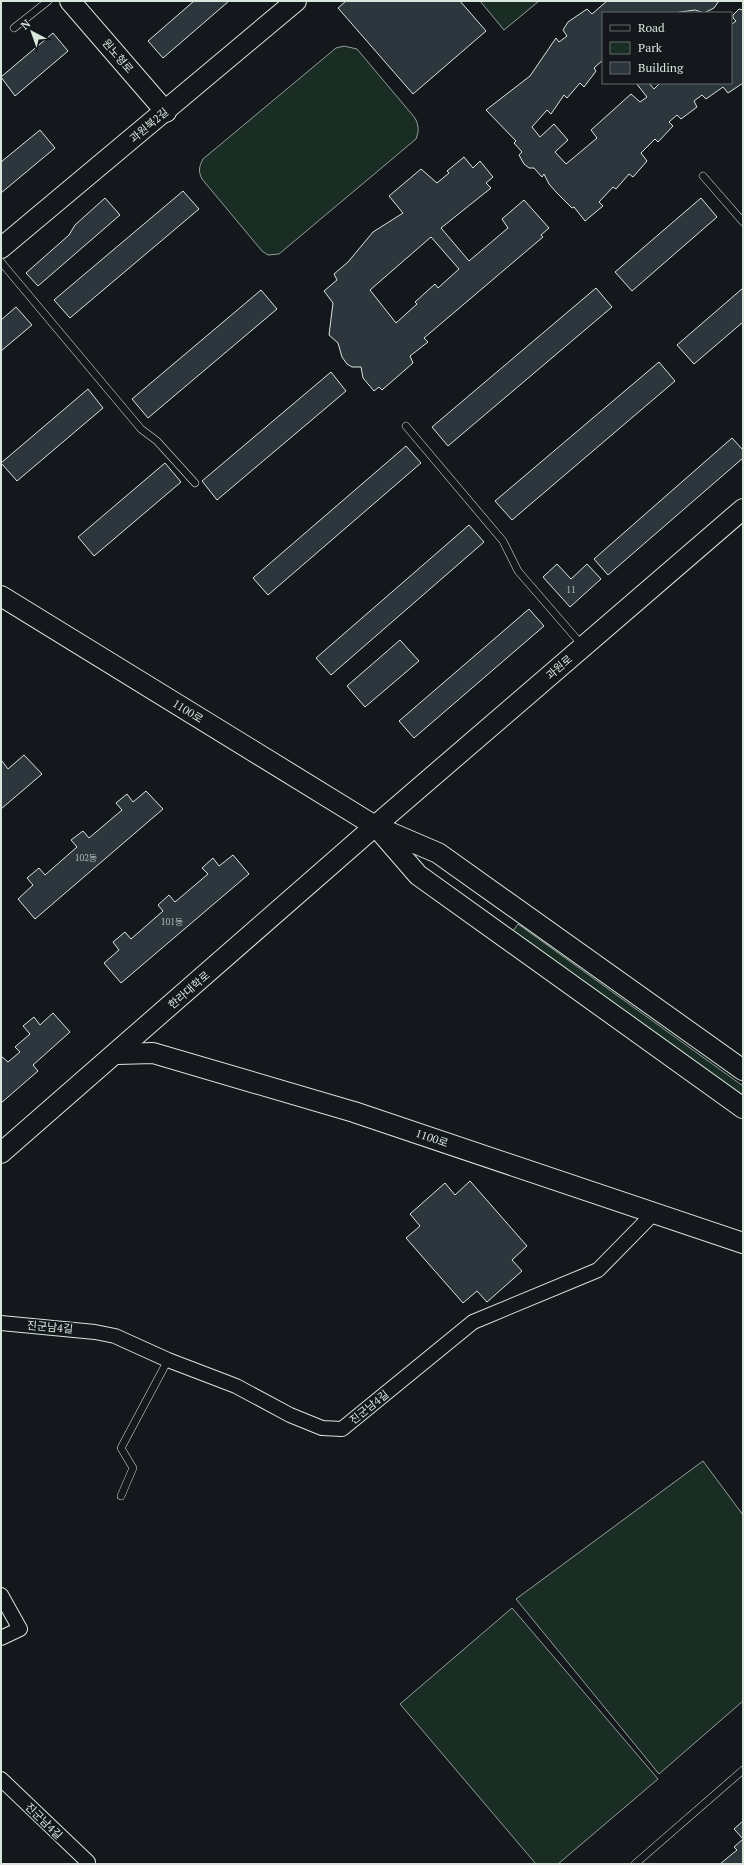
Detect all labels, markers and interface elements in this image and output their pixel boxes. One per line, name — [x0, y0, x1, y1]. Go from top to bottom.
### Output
north arrow — [12, 12, 52, 52]
legend — [602, 12, 732, 84]
text: N — [18, 16, 34, 32]
text: Road — [638, 20, 665, 35]
street label: 원노형로 — [99, 36, 137, 76]
text: Park — [638, 40, 663, 55]
text: Building — [638, 60, 684, 75]
street label: 과원북2길 — [127, 105, 171, 145]
house number: 11 — [566, 584, 576, 596]
street label: 과원로 — [543, 652, 575, 682]
street label: 1100로 — [170, 696, 206, 726]
house number: 102동 — [75, 852, 97, 864]
house number: 101동 — [161, 916, 183, 928]
street label: 한라대학로 — [165, 968, 213, 1012]
street label: 1100로 — [414, 1126, 450, 1150]
street label: 진군남4길 — [26, 1318, 74, 1336]
street label: 진군남4길 — [347, 1387, 391, 1427]
street label: 진군남4길 — [22, 1800, 66, 1842]

